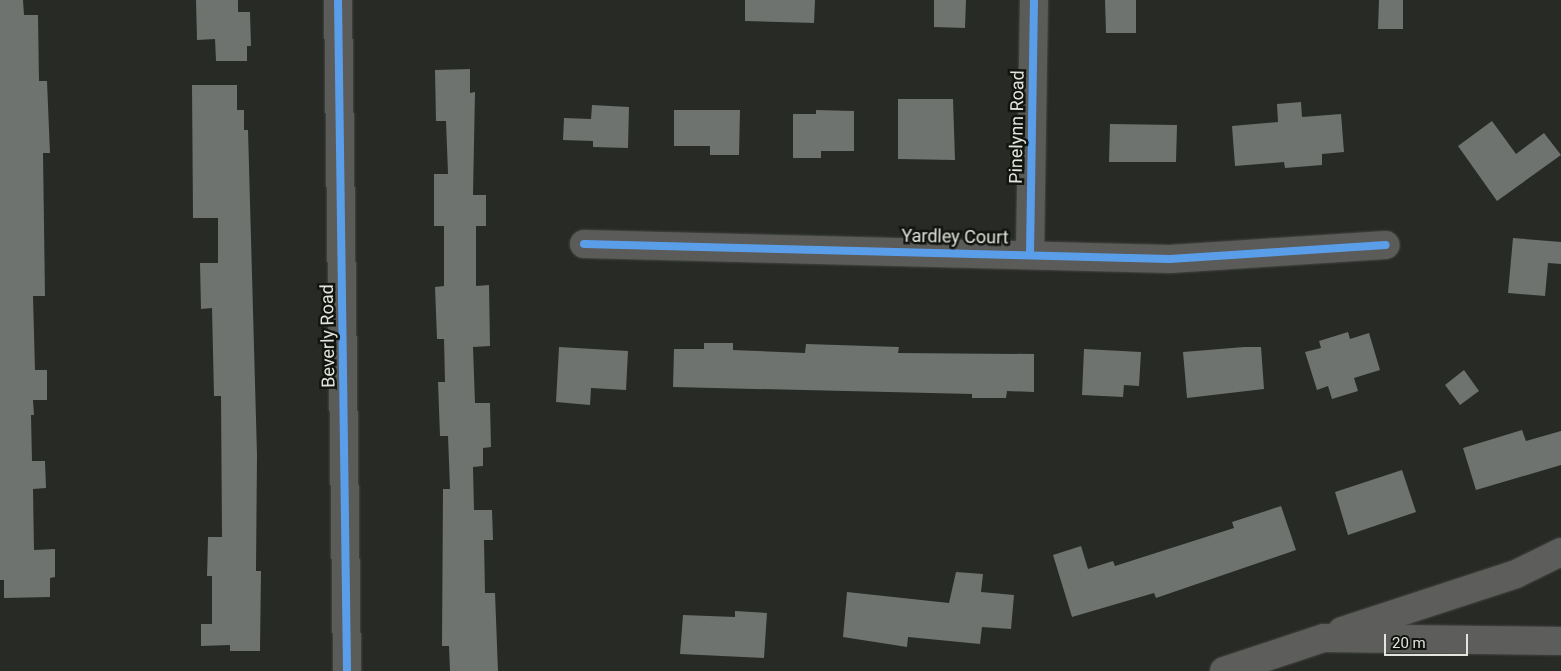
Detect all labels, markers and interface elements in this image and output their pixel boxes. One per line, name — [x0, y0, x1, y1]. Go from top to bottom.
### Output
street label: Pinelynn Road — [1005, 70, 1029, 184]
street label: Yardley Court — [901, 225, 1009, 249]
street label: Beverly Road — [316, 284, 340, 388]
scale bar — [1386, 624, 1470, 656]
text: 20 m — [1392, 634, 1426, 652]

